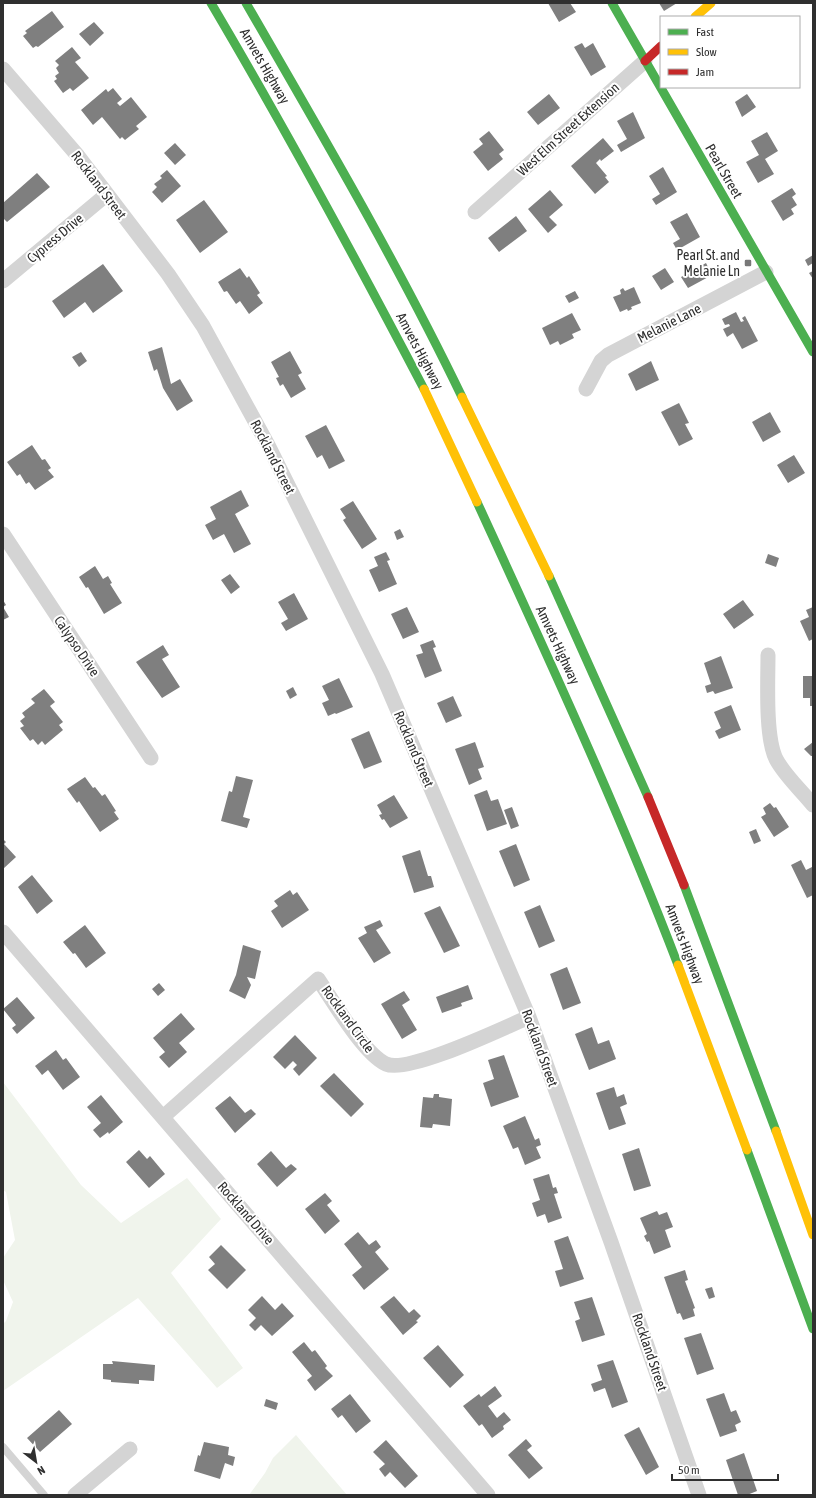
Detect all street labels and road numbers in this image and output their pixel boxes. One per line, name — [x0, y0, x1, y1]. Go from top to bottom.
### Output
street label: Amvets Highway — [237, 25, 293, 107]
street label: West Elm Street Extension — [514, 79, 622, 179]
street label: Pearl Street — [702, 141, 746, 201]
street label: Rockland Street — [68, 148, 130, 222]
street label: Cypress Drive — [24, 210, 86, 266]
street label: Melanie Lane — [634, 300, 704, 346]
street label: Amvets Highway — [393, 310, 447, 392]
street label: Rockland Street — [247, 417, 299, 497]
street label: Amvets Highway — [533, 603, 583, 687]
street label: Calypso Drive — [51, 613, 103, 679]
street label: Rockland Street — [391, 709, 437, 789]
street label: Amvets Highway — [662, 902, 708, 987]
street label: Rockland Circle — [318, 982, 378, 1056]
street label: Rockland Street — [519, 1007, 561, 1089]
street label: Rockland Drive — [214, 1178, 278, 1248]
street label: Rockland Street — [629, 1311, 671, 1393]

